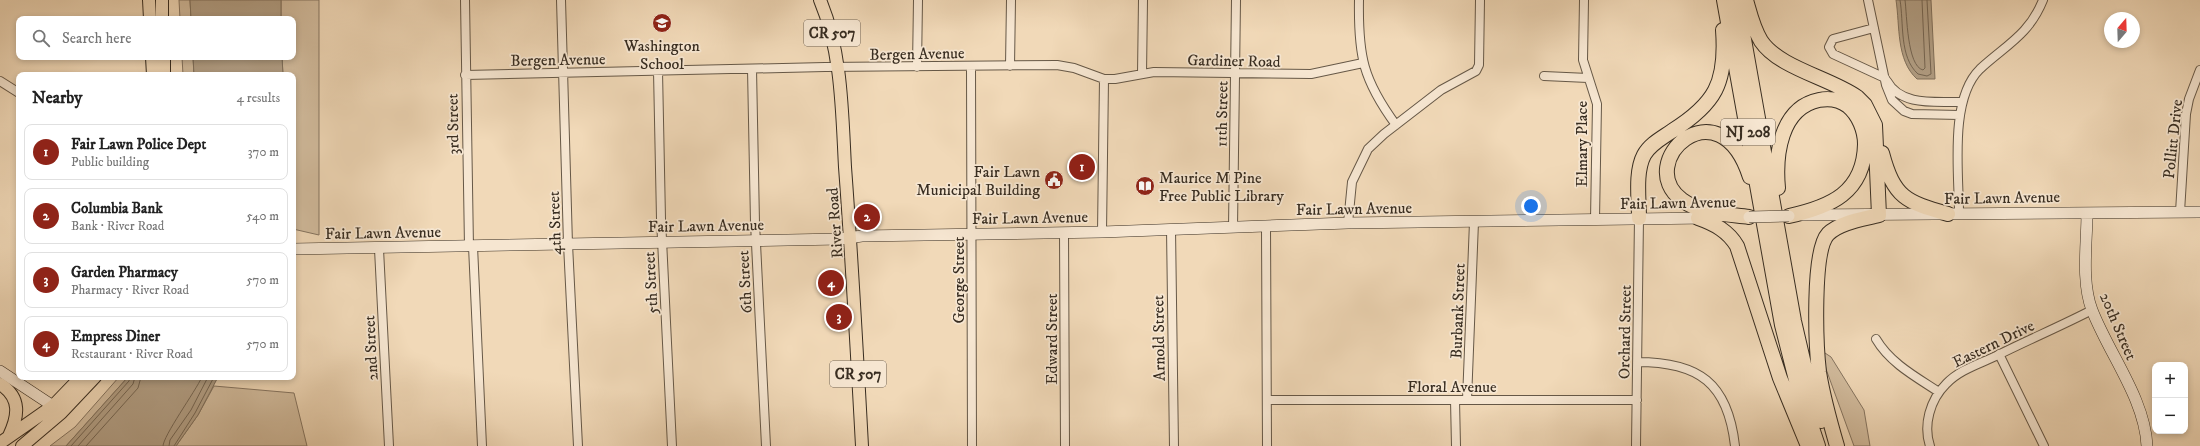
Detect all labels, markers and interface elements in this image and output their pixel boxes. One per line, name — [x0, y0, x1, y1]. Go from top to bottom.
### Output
school or university icon: Washington School — [651, 12, 673, 34]
north arrow — [2104, 12, 2140, 48]
search box — [16, 16, 296, 60]
road number: CR 507 — [804, 20, 860, 46]
icon: search — [30, 27, 52, 49]
text: Search here — [62, 29, 131, 48]
place label: Washington School — [623, 36, 701, 74]
street label: Bergen Avenue — [869, 43, 965, 65]
street label: Bergen Avenue — [510, 49, 606, 71]
street label: Gardiner Road — [1187, 50, 1281, 72]
street label: 11th Street — [1211, 81, 1233, 147]
text: Nearby — [32, 87, 82, 109]
text: 4 results — [237, 90, 280, 106]
street label: 3rd Street — [442, 93, 464, 155]
street label: Pollitt Drive — [2159, 98, 2187, 180]
street label: Elmary Place — [1572, 100, 1592, 187]
road number: NJ 208 — [1721, 119, 1775, 145]
text: Fair Lawn Police Dept — [71, 135, 206, 154]
text: 1 — [44, 144, 48, 160]
text: 370 m — [248, 144, 279, 160]
pin: 1 — [1069, 152, 1095, 182]
text: Public building — [71, 154, 149, 170]
place label: Fair Lawn Municipal Building — [916, 162, 1041, 200]
place label: Maurice M Pine Free Public Library — [1159, 168, 1284, 206]
public building icon: Fair Lawn Municipal Building — [1043, 169, 1065, 191]
library icon: Maurice M Pine Free Public Library — [1134, 175, 1156, 197]
street label: River Road — [823, 187, 847, 259]
street label: Fair Lawn Avenue — [1944, 187, 2061, 209]
street label: 4th Street — [544, 191, 566, 255]
street label: Fair Lawn Avenue — [1620, 192, 1737, 214]
your location — [1521, 196, 1541, 216]
street label: Fair Lawn Avenue — [1296, 198, 1413, 220]
text: Columbia Bank — [71, 199, 163, 218]
pin: 2 — [854, 202, 880, 232]
street label: Fair Lawn Avenue — [972, 207, 1089, 229]
text: 2 — [43, 208, 49, 224]
text: 540 m — [246, 208, 279, 224]
street label: Fair Lawn Avenue — [648, 215, 765, 237]
text: Bank · River Road — [71, 218, 164, 234]
street label: Fair Lawn Avenue — [325, 222, 442, 244]
street label: George Street — [949, 236, 969, 324]
street label: 6th Street — [733, 250, 757, 314]
street label: 5th Street — [639, 251, 663, 315]
text: Garden Pharmacy — [71, 263, 178, 282]
street label: Burbank Street — [1446, 263, 1470, 359]
pin: 4 — [818, 268, 844, 298]
text: 3 — [44, 272, 48, 288]
text: 570 m — [246, 272, 279, 288]
text: Pharmacy · River Road — [71, 282, 189, 298]
street label: Orchard Street — [1614, 285, 1636, 379]
street label: 20th Street — [2095, 290, 2141, 363]
street label: Edward Street — [1042, 293, 1062, 385]
street label: Arnold Street — [1148, 295, 1170, 381]
pin: 3 — [826, 302, 852, 332]
street label: 2nd Street — [359, 315, 383, 381]
street label: Eastern Drive — [1949, 315, 2038, 372]
text: Empress Diner — [71, 327, 160, 346]
text: 4 — [42, 336, 50, 352]
text: 570 m — [246, 336, 279, 352]
text: Restaurant · River Road — [71, 346, 193, 362]
road number: CR 507 — [830, 361, 886, 387]
map controls — [2152, 362, 2188, 434]
button: + — [2152, 362, 2188, 398]
street label: Floral Avenue — [1407, 377, 1497, 397]
button: − — [2152, 398, 2188, 434]

